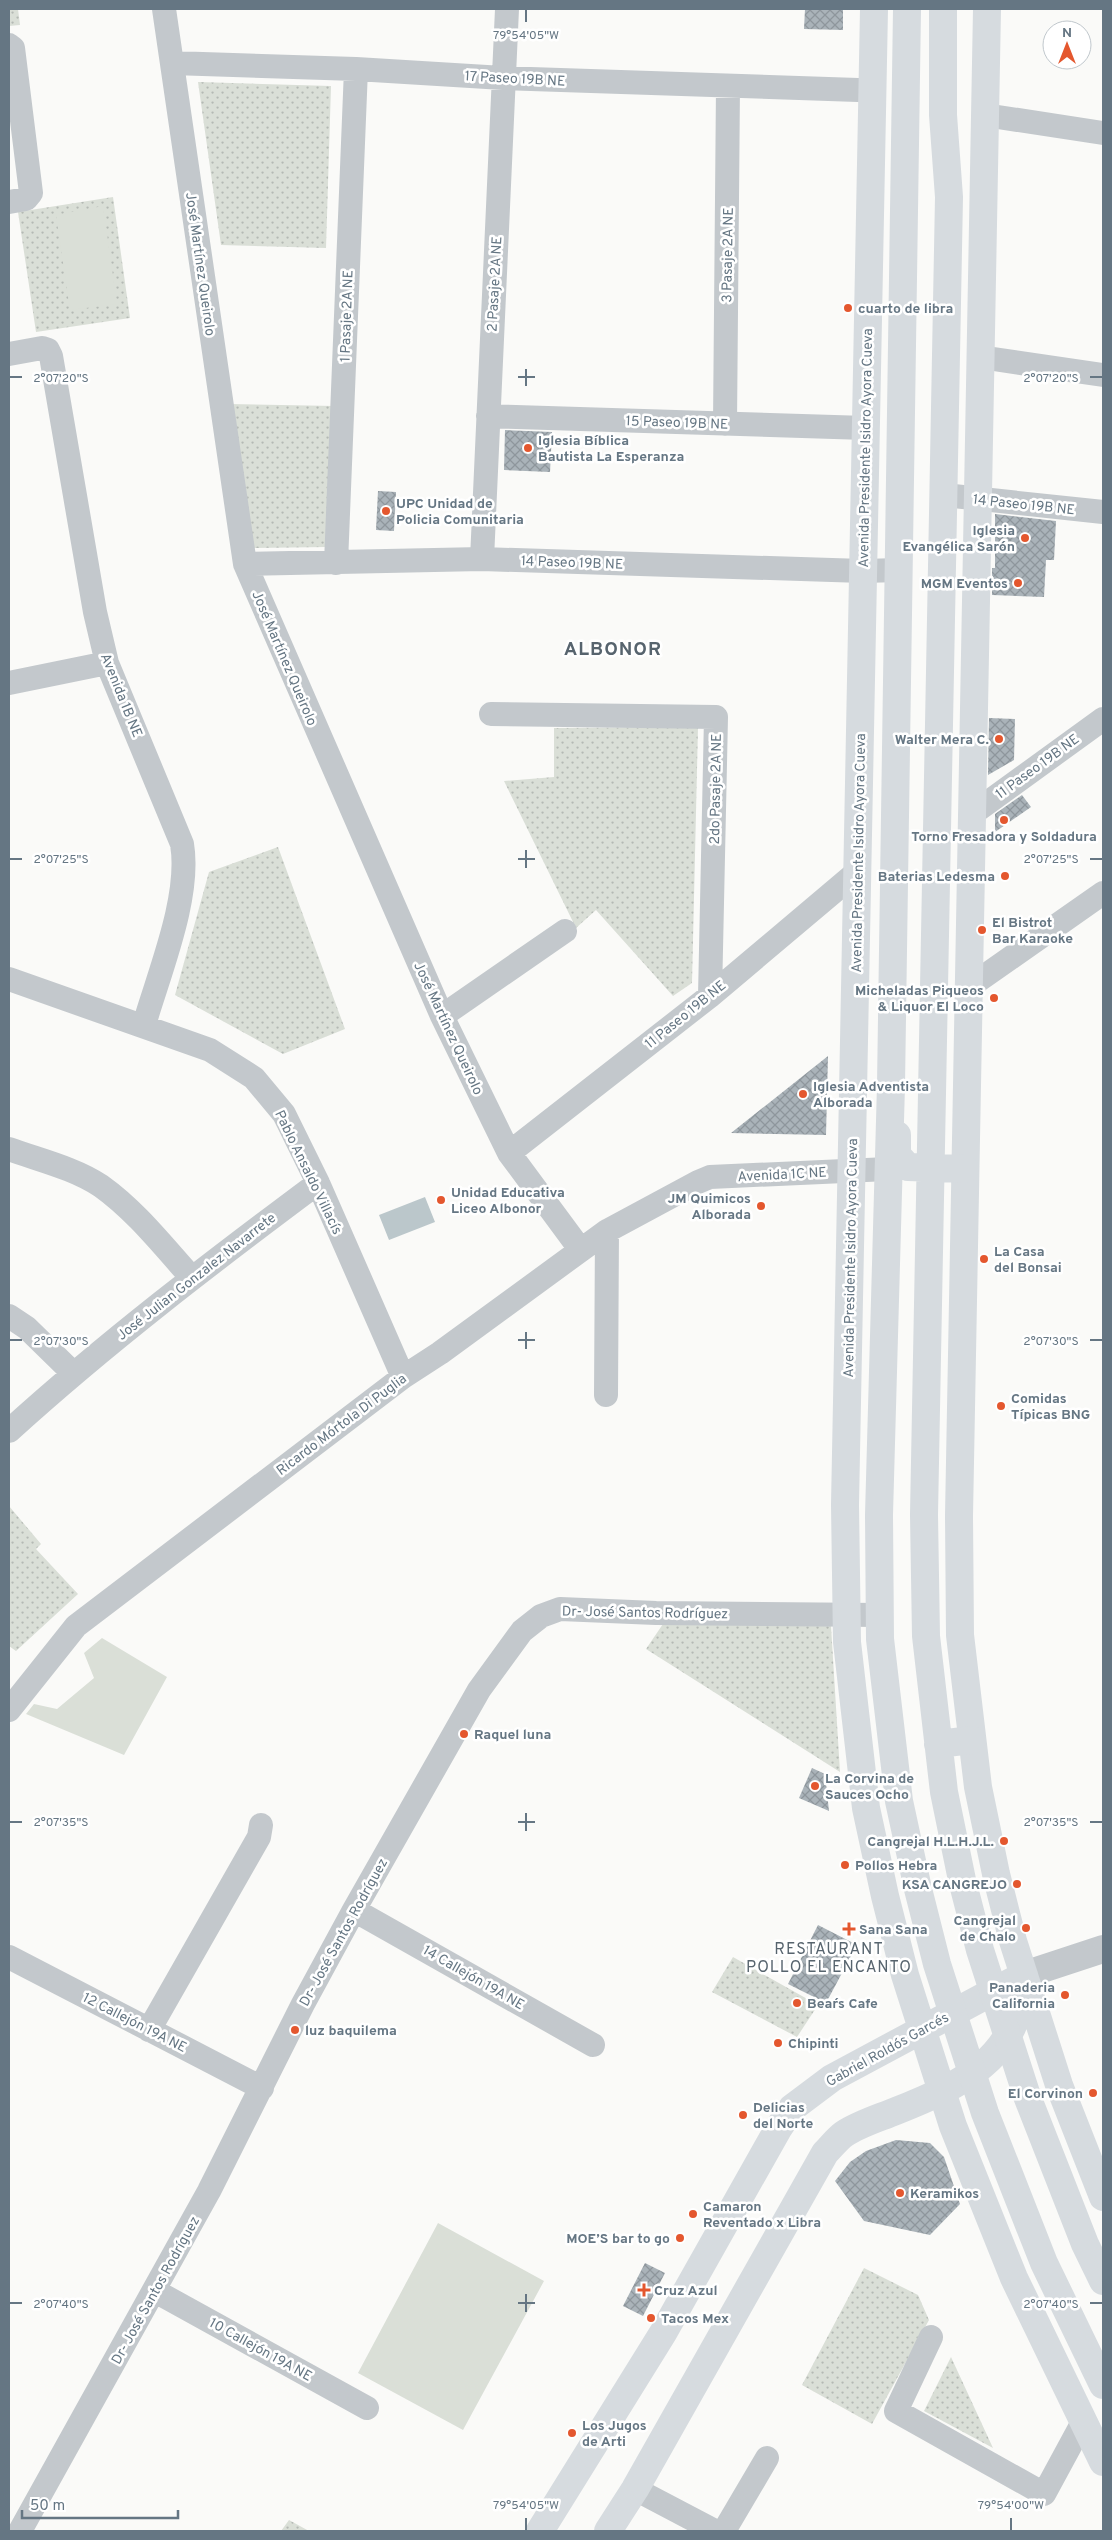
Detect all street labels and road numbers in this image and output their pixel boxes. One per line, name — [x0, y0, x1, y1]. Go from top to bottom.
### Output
street label: 17 Paseo 19B NE — [464, 68, 566, 91]
street label: José Martínez Queirolo — [181, 191, 218, 337]
street label: 3 Pasaje 2A NE — [719, 207, 738, 303]
street label: 2 Pasaje 2A NE — [485, 236, 506, 332]
street label: 1 Pasaje 2A NE — [337, 270, 358, 362]
street label: Avenida Presidente Isidro Ayora Cueva — [856, 328, 877, 568]
street label: 15 Paseo 19B NE — [625, 413, 729, 434]
street label: 14 Paseo 19B NE — [972, 492, 1076, 519]
street label: 14 Paseo 19B NE — [520, 553, 623, 574]
street label: José Martínez Queirolo — [248, 589, 320, 729]
street label: Avenida 1B NE — [96, 651, 145, 740]
street label: 11 Paseo 19B NE — [993, 731, 1083, 803]
street label: 2do Pasaje 2A NE — [707, 733, 726, 845]
street label: Avenida Presidente Isidro Ayora Cueva — [849, 733, 870, 973]
street label: José Martínez Queirolo — [409, 959, 486, 1098]
street label: 11 Paseo 19B NE — [642, 977, 730, 1053]
street label: Pablo Ansaldo Villacís — [270, 1108, 345, 1237]
street label: Avenida Presidente Isidro Ayora Cueva — [841, 1138, 862, 1378]
street label: Avenida 1C NE — [737, 1165, 827, 1186]
street label: José Julian Gonzalez Navarrete — [114, 1210, 280, 1345]
street label: Ricardo Mórtola Di Puglia — [273, 1371, 410, 1480]
street label: Dr- José Santos Rodríguez — [562, 1604, 728, 1623]
street label: Dr- José Santos Rodríguez — [297, 1856, 392, 2010]
street label: 14 Callejón 19A NE — [420, 1942, 527, 2014]
street label: 12 Callejón 19A NE — [79, 1990, 189, 2057]
street label: Gabriel Roldós Garcés — [823, 2010, 952, 2091]
street label: Dr- José Santos Rodríguez — [109, 2214, 204, 2368]
street label: 10 Callejón 19A NE — [206, 2315, 315, 2386]

